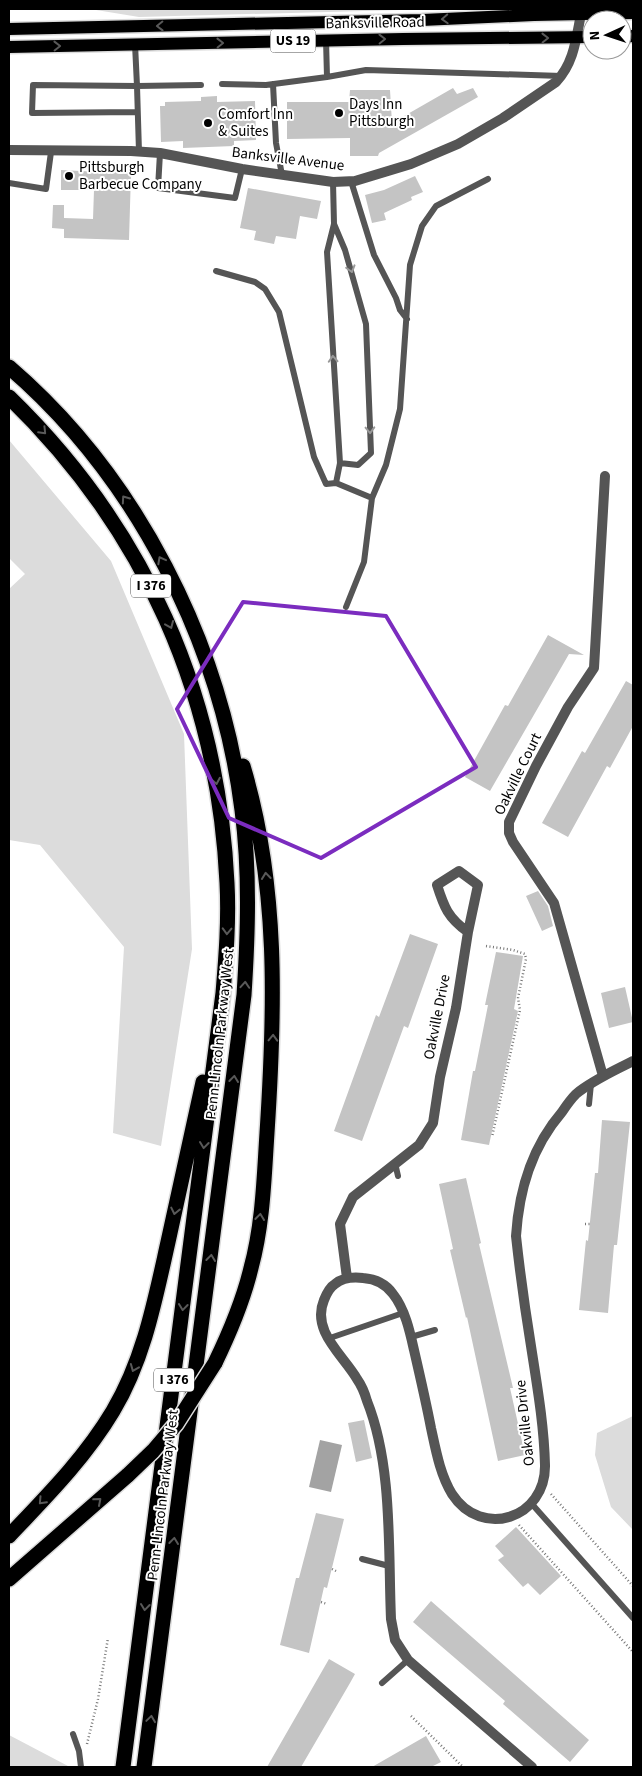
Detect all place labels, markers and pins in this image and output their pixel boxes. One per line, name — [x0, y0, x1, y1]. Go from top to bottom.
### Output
place label: Days Inn Pittsburgh — [349, 94, 414, 132]
place label: Comfort Inn & Suites — [218, 104, 293, 142]
marker: Days Inn Pittsburgh — [333, 107, 345, 119]
marker: Comfort Inn & Suites — [202, 117, 214, 129]
place label: Pittsburgh Barbecue Company — [79, 157, 202, 195]
marker: Pittsburgh Barbecue Company — [63, 170, 75, 182]

